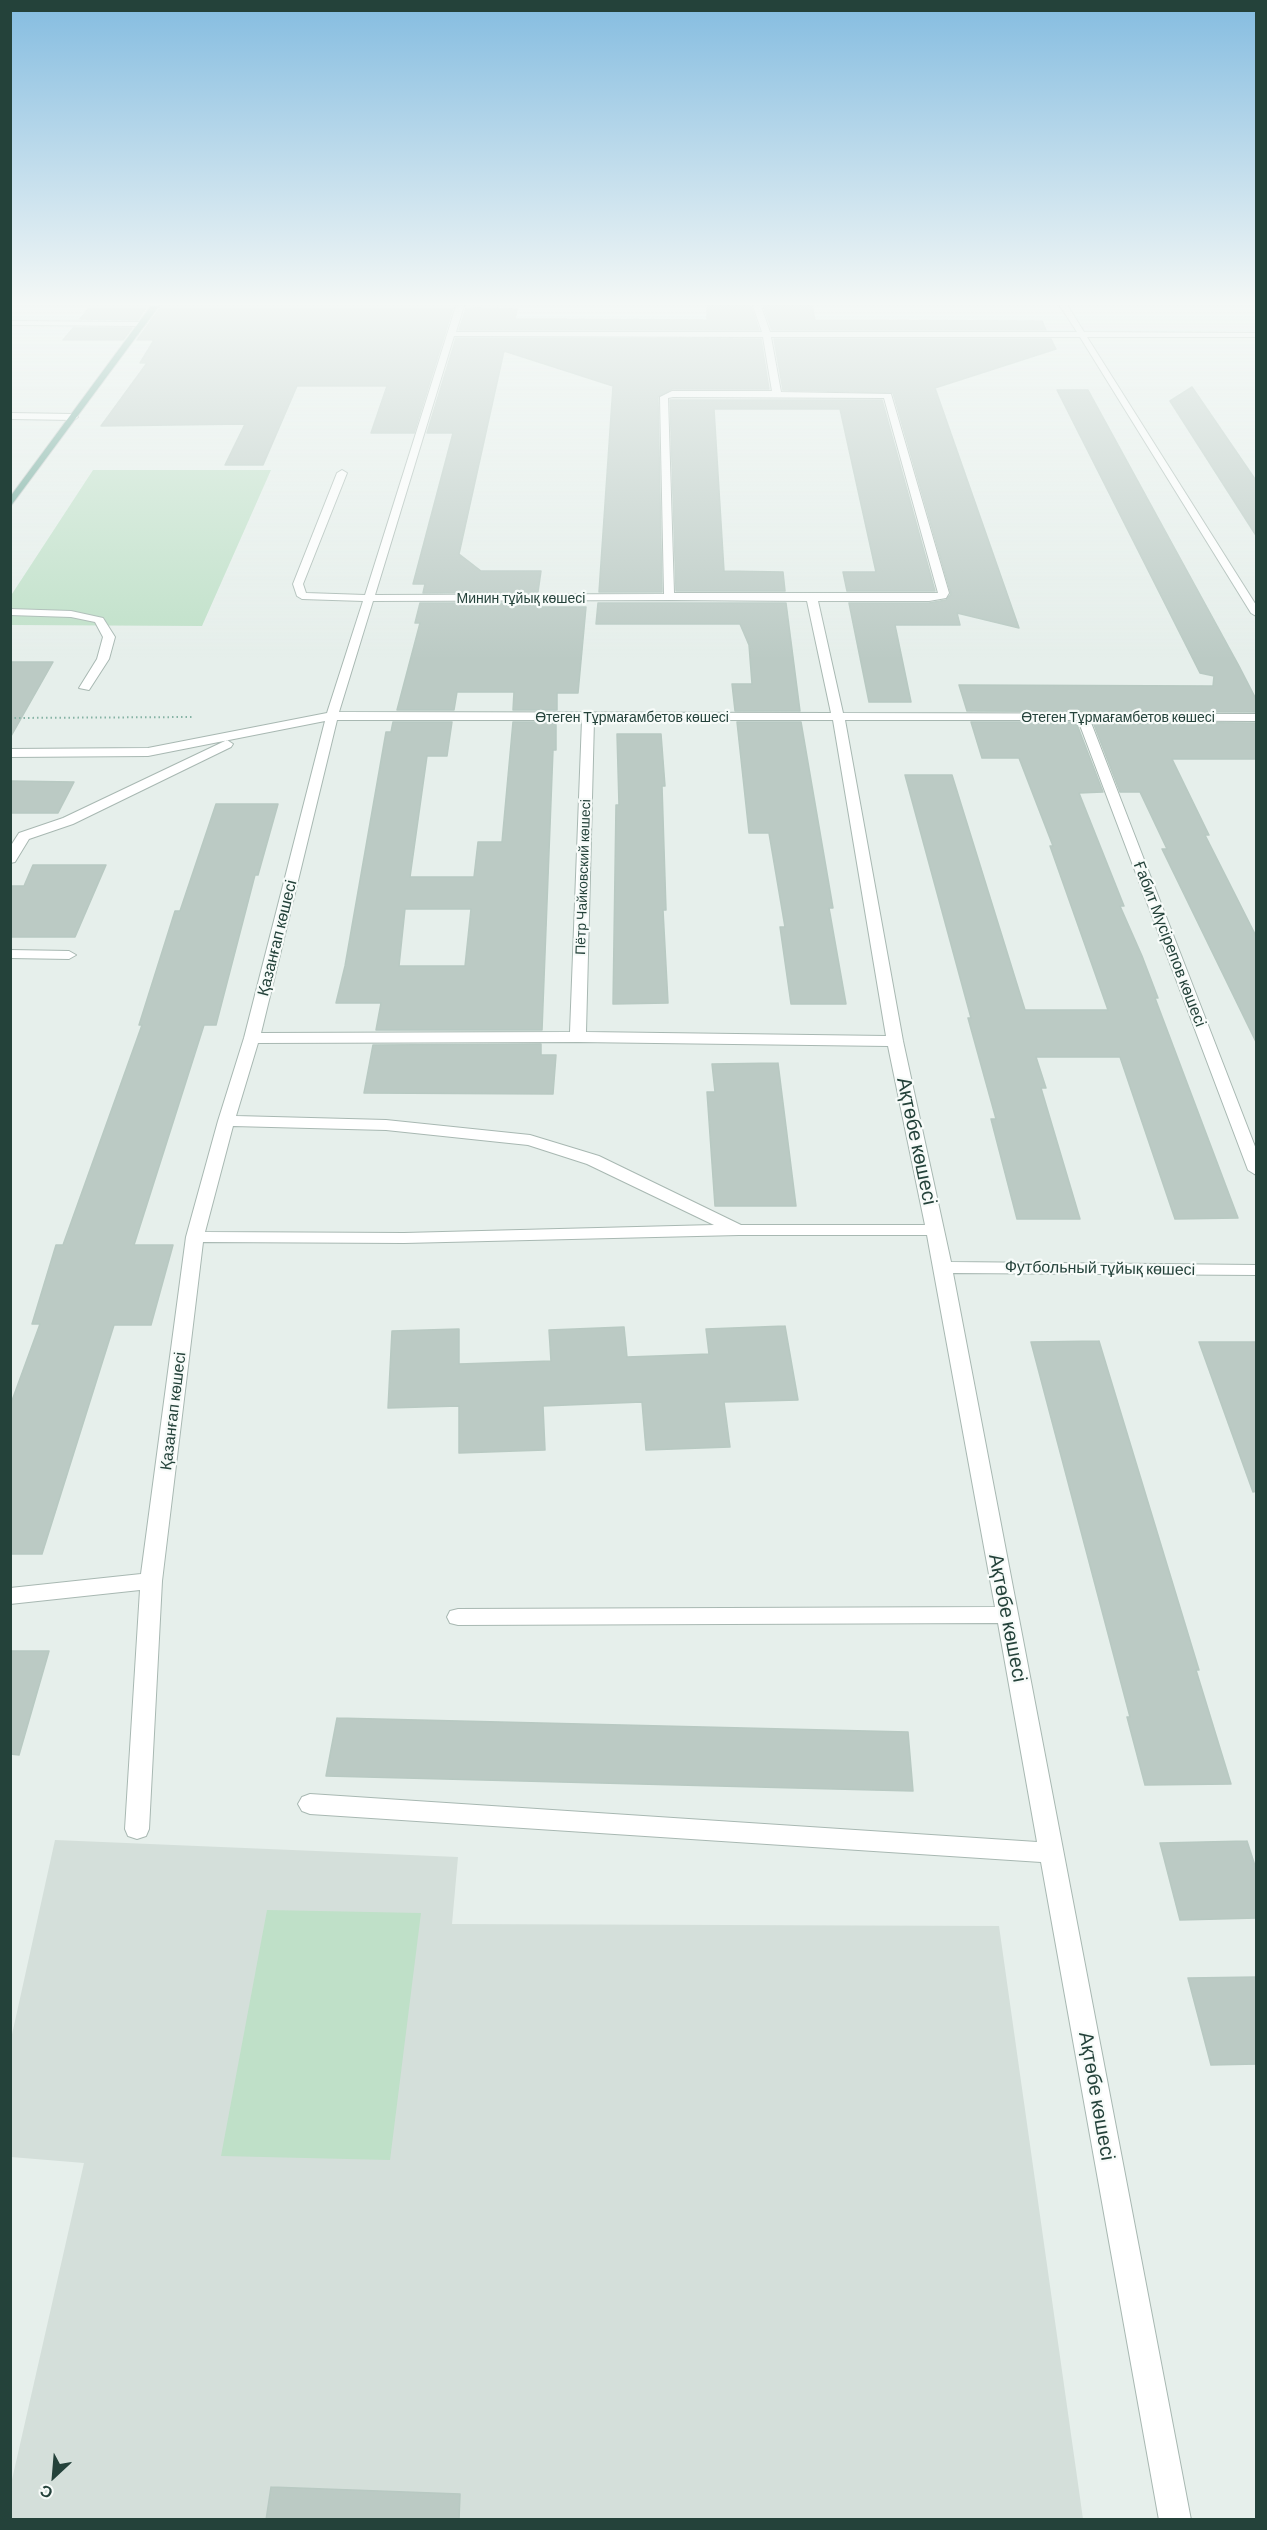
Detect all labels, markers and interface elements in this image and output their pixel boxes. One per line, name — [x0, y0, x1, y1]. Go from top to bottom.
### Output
street label: Минин тұйық көшесі — [457, 590, 585, 606]
street label: Өтеген Тұрмағамбетов көшесі — [535, 709, 729, 725]
street label: Өтеген Тұрмағамбетов көшесі — [1021, 709, 1215, 725]
street label: Пётр Чайковский көшесі — [572, 799, 594, 955]
street label: Ғабит Мүсірепов көшесі — [1130, 859, 1210, 1029]
street label: Қазанғап көшесі — [253, 878, 301, 998]
street label: Ақтөбе көшесі — [892, 1075, 942, 1207]
street label: Футбольный тұйық көшесі — [1005, 1257, 1195, 1279]
street label: Қазанғап көшесі — [156, 1351, 190, 1471]
street label: Ақтөбе көшесі — [984, 1552, 1032, 1684]
street label: Ақтөбе көшесі — [1074, 2030, 1120, 2162]
north arrow — [24, 2446, 84, 2506]
text: С — [37, 2482, 55, 2504]

